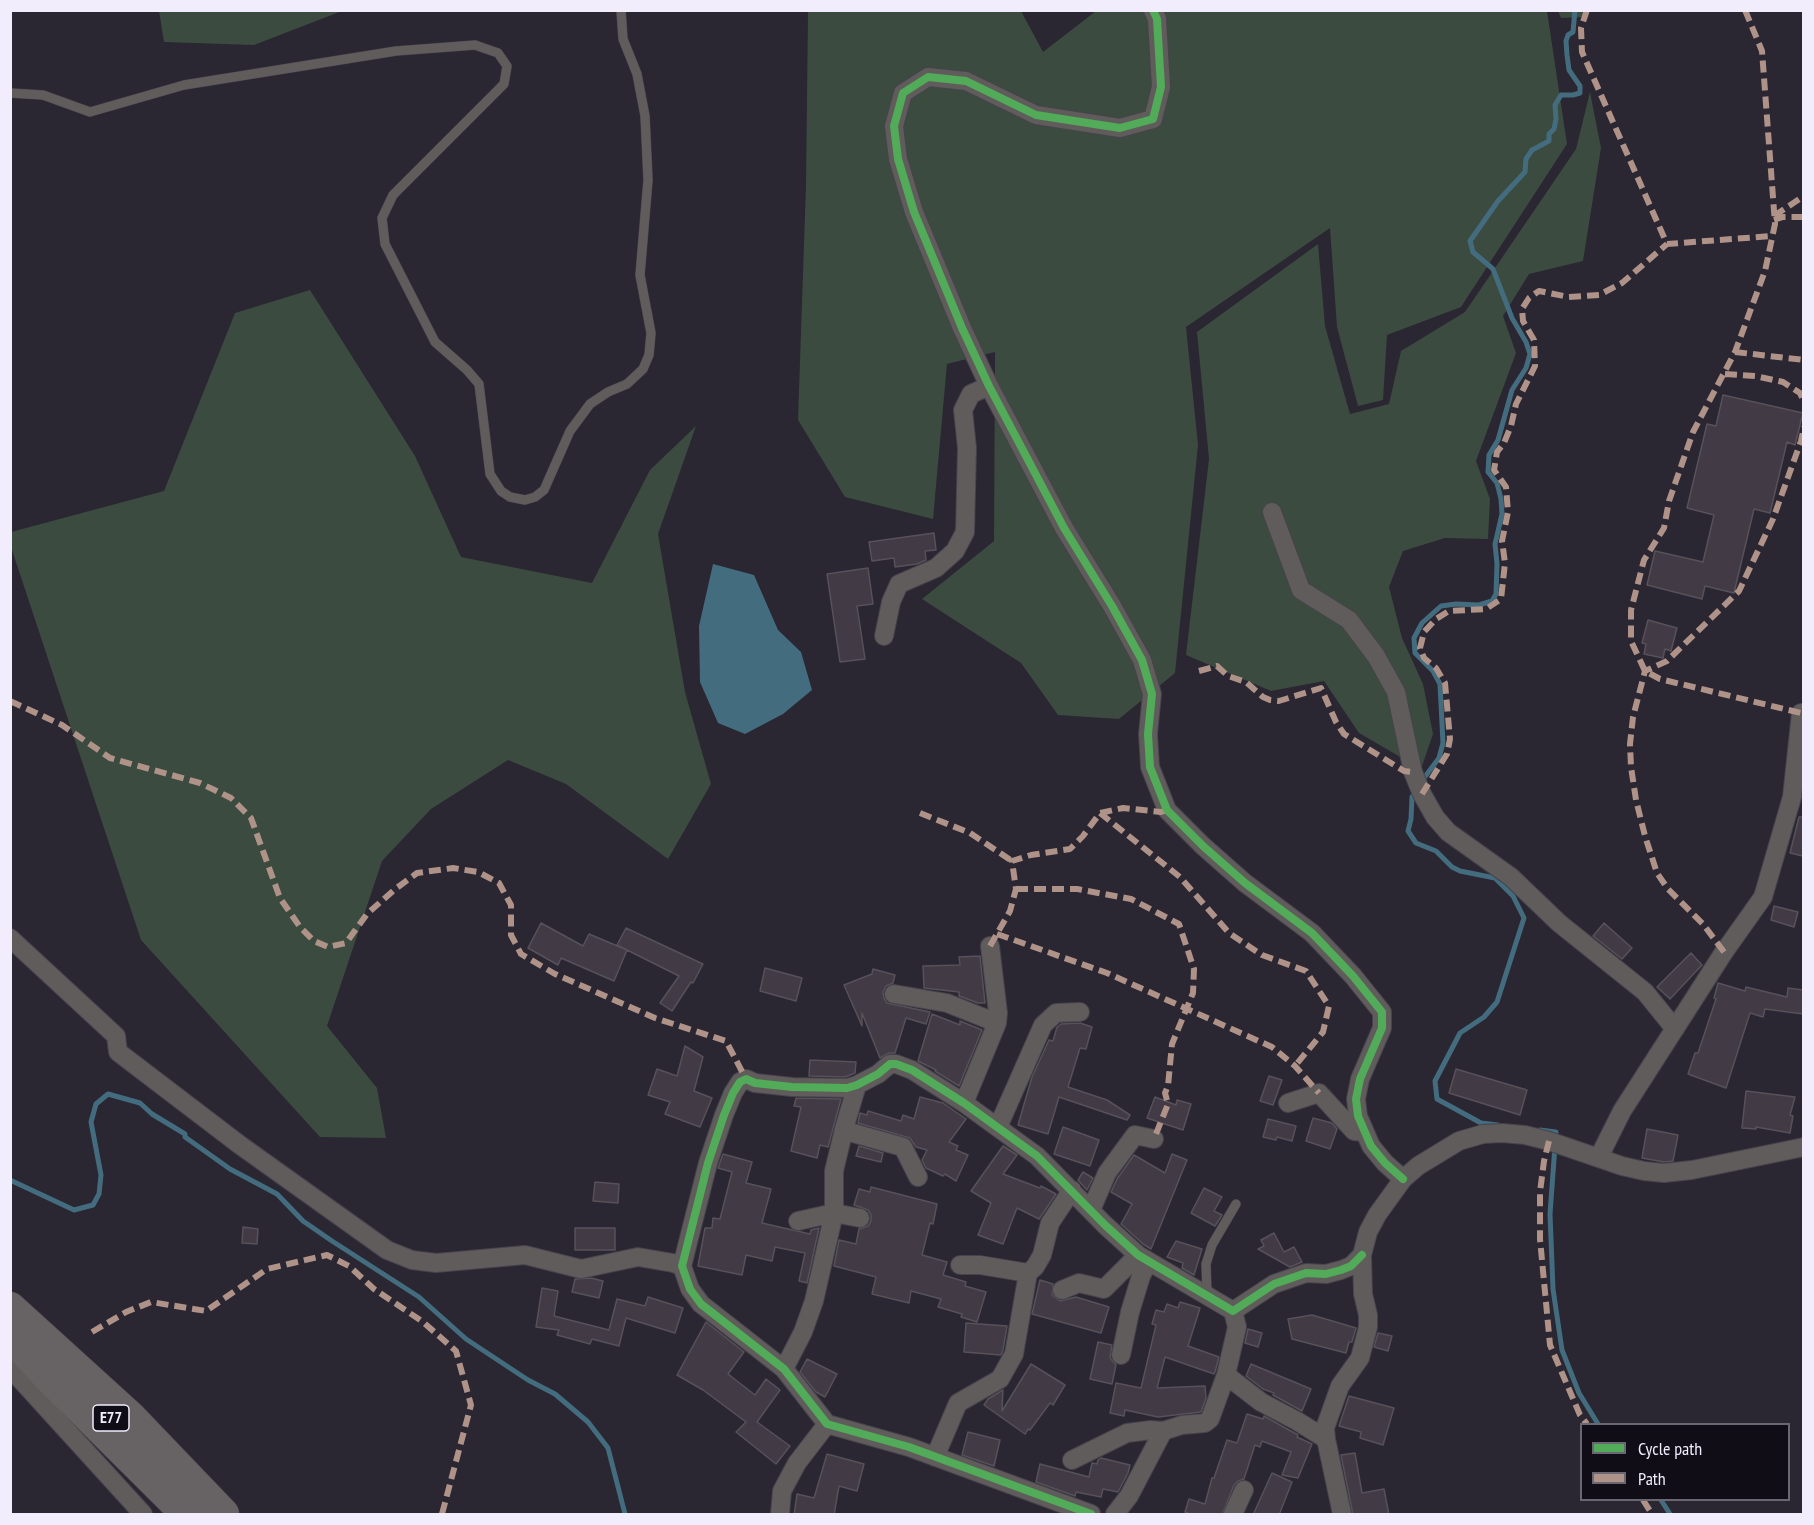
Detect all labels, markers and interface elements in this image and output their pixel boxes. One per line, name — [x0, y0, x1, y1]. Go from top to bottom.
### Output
road number: E77 — [93, 1405, 129, 1431]
legend — [1580, 1423, 1790, 1501]
text: Cycle path — [1638, 1437, 1702, 1460]
text: Path — [1638, 1467, 1666, 1490]

